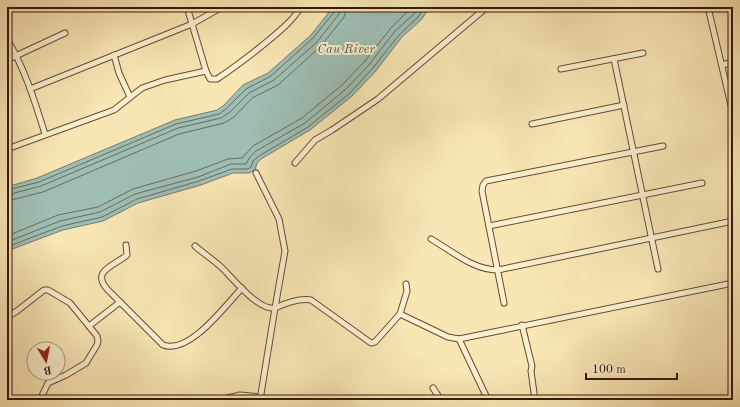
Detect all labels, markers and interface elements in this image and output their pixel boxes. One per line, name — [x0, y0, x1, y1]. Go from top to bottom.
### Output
water label: Cau River — [317, 43, 375, 56]
north arrow — [26, 341, 66, 381]
scale bar — [586, 355, 677, 381]
text: B — [42, 363, 52, 375]
text: 100 m — [592, 364, 626, 376]

